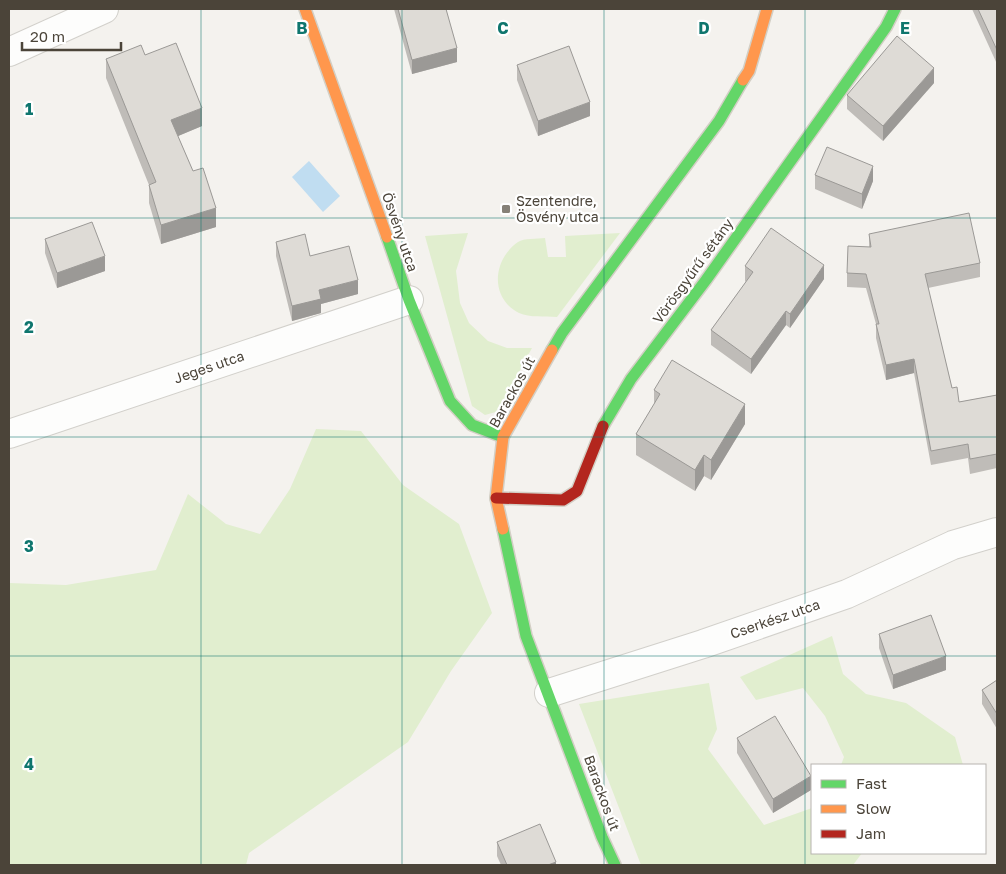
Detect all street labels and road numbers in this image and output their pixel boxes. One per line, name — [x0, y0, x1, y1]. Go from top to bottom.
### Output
street label: Ösvény utca — [379, 190, 422, 274]
street label: Vörösgyűrű sétány — [649, 215, 736, 327]
street label: Jeges utca — [171, 347, 246, 386]
street label: Barackos út — [485, 353, 538, 431]
street label: Cserkész utca — [728, 595, 822, 642]
street label: Barackos út — [581, 753, 624, 833]

